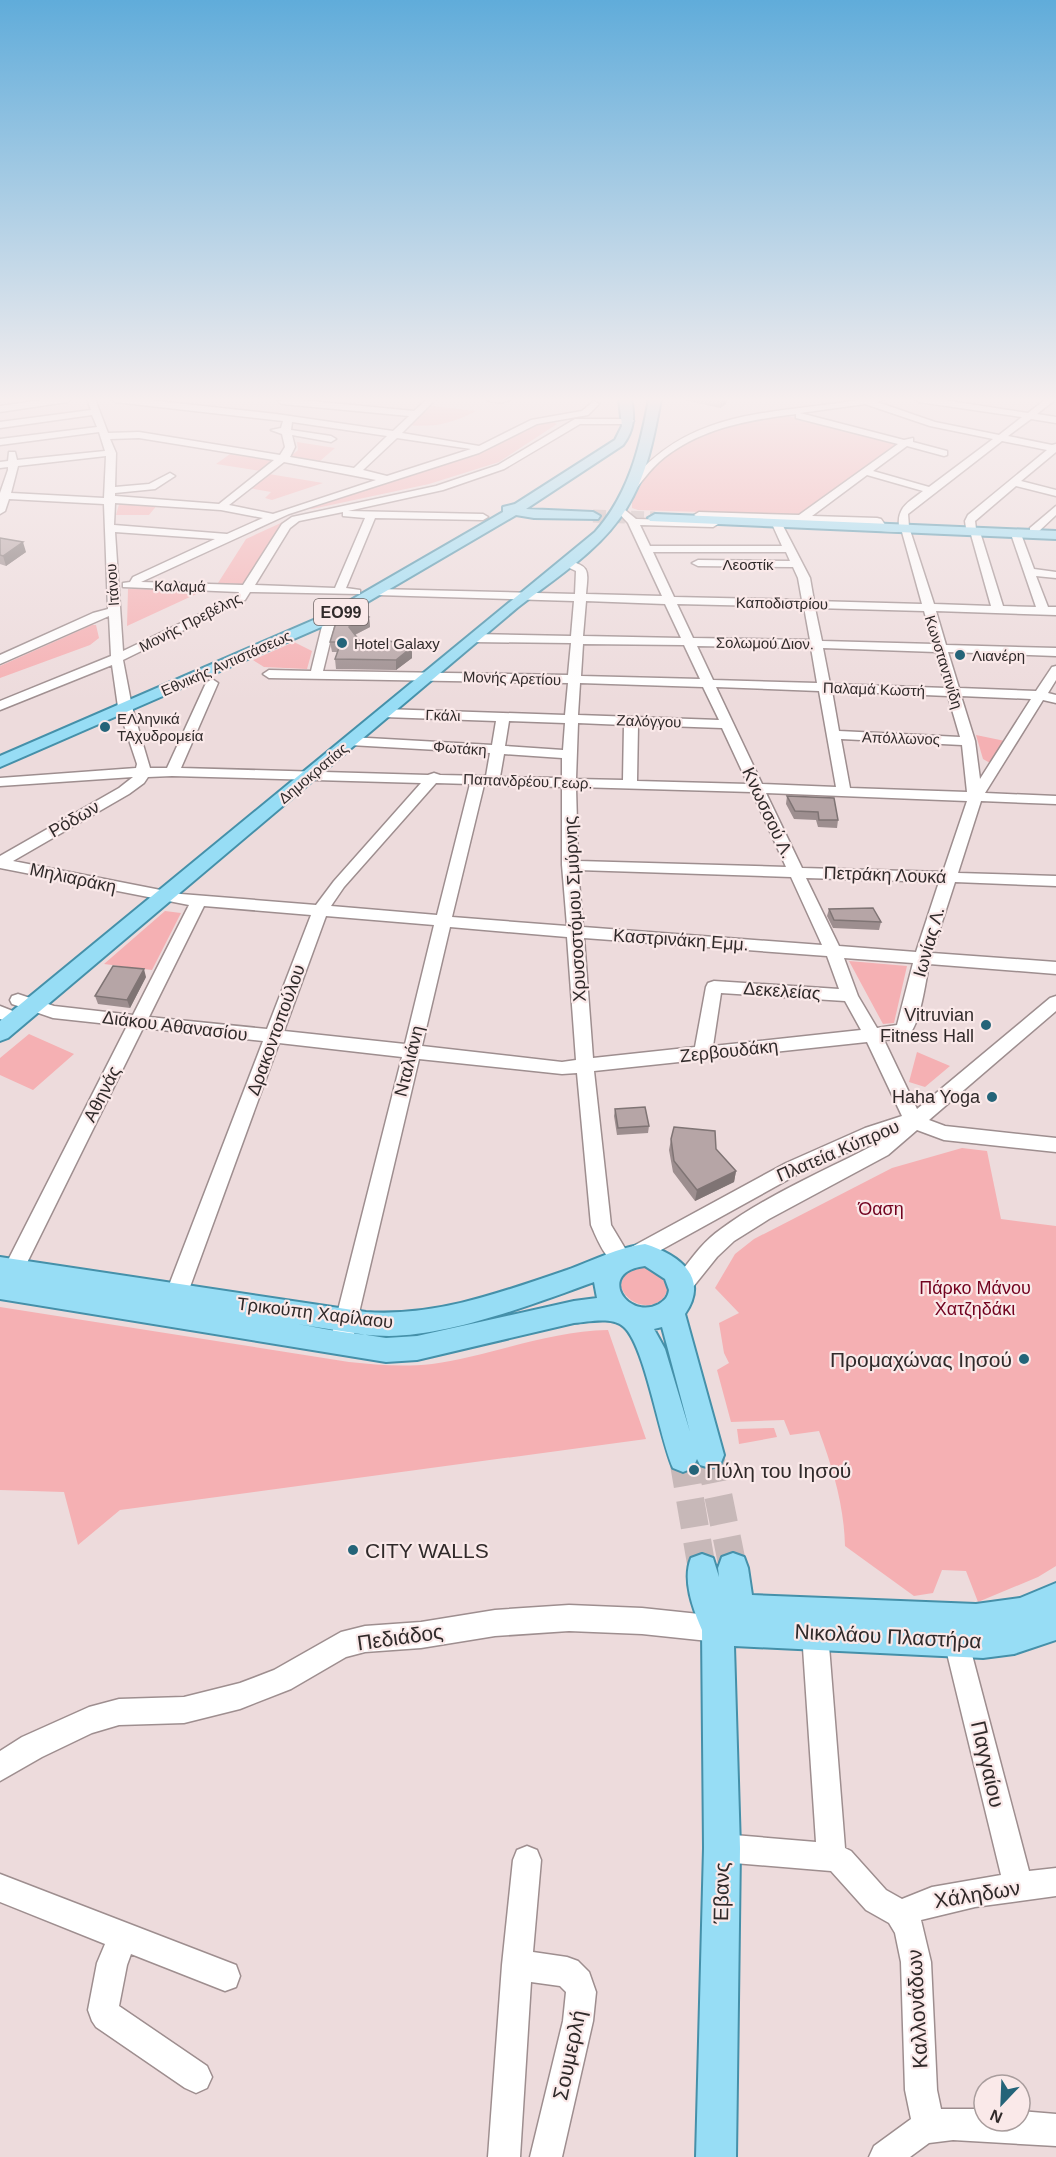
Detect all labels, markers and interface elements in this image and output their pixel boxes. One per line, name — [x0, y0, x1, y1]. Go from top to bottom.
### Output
street label: Λεοστίκ — [722, 556, 774, 573]
street label: Ιτάνου — [102, 563, 122, 607]
street label: Καλαμά — [154, 577, 206, 595]
street label: Μονής Πρεβέλης — [136, 589, 244, 655]
street label: Καποδιστρίου — [736, 594, 828, 612]
road number: ΕΟ99 — [314, 599, 368, 625]
street label: Κωνσταντινίδη — [922, 613, 966, 711]
street label: Εθνικής Αντιστάσεως — [158, 627, 294, 699]
street label: Σολωμού Διον. — [716, 634, 814, 652]
place label: Hotel Galaxy — [354, 635, 440, 652]
marker: Hotel Galaxy — [335, 636, 349, 650]
place label: Λιανέρη — [972, 647, 1025, 664]
marker: Λιανέρη — [953, 648, 967, 662]
street label: Μονής Αρετίου — [463, 668, 561, 688]
street label: Παλαμά Κωστή — [823, 679, 925, 699]
street label: Γκάλι — [425, 706, 461, 724]
place label: ΕΛληνικά ΤΑχυδρομεία — [117, 710, 204, 744]
street label: Ζαλόγγου — [616, 711, 682, 731]
marker: ΕΛληνικά ΤΑχυδρομεία — [98, 720, 112, 734]
street label: Απόλλωνος — [862, 728, 940, 748]
street label: Φωτάκη — [433, 738, 487, 758]
street label: Δημοκρατίας — [275, 739, 351, 807]
street label: Κνωσσού Λ. — [738, 764, 798, 862]
street label: Παπανδρέου Γεωρ. — [463, 770, 593, 792]
street label: Ρόδων — [45, 797, 103, 841]
street label: Χρυσοστόμου Σμύρνης — [560, 815, 590, 1002]
street label: Μηλιαράκη — [28, 859, 118, 897]
street label: Πετράκη Λουκά — [823, 863, 947, 887]
street label: Ιωνίας Λ. — [909, 905, 949, 979]
street label: Καστρινάκη Εμμ. — [613, 925, 749, 955]
street label: Δρακοντοπούλου — [243, 962, 309, 1098]
street label: Δεκελείας — [743, 978, 822, 1004]
place label: Vitruvian Fitness Hall — [880, 1005, 974, 1046]
street label: Διάκου Αθανασίου — [101, 1007, 249, 1045]
marker: Vitruvian Fitness Hall — [979, 1018, 993, 1032]
street label: Νταλιάνη — [391, 1023, 427, 1099]
street label: Ζερβουδάκη — [679, 1036, 779, 1066]
street label: Αθηνάς — [79, 1062, 125, 1125]
place label: Haha Yoga — [892, 1087, 981, 1107]
marker: Haha Yoga — [985, 1090, 999, 1104]
street label: Πλατεία Κύπρου — [774, 1116, 902, 1186]
park label: Όαση — [857, 1199, 904, 1219]
park label: Πάρκο Μάνου Χατζηδάκι — [919, 1278, 1031, 1319]
street label: Τρικούπη Χαρίλαου — [236, 1294, 394, 1332]
place label: Προμαχώνας Ιησού — [830, 1348, 1012, 1371]
marker: Προμαχώνας Ιησού — [1017, 1352, 1031, 1366]
place label: Πύλη του Ιησού — [706, 1459, 851, 1482]
marker: Πύλη του Ιησού — [687, 1463, 701, 1477]
place label: CITY WALLS — [365, 1539, 489, 1562]
marker: CITY WALLS — [346, 1543, 360, 1557]
street label: Πεδιάδος — [356, 1620, 444, 1654]
street label: Νικολάου Πλαστήρα — [794, 1620, 982, 1652]
street label: Παγγαίου — [967, 1718, 1009, 1810]
street label: Έβανς — [709, 1862, 733, 1925]
street label: Χάληδων — [932, 1876, 1022, 1912]
street label: Καλλονάδων — [902, 1949, 932, 2069]
street label: Σουμερλή — [548, 2008, 590, 2102]
north arrow — [972, 2073, 1032, 2133]
text: N — [988, 2106, 1005, 2126]

